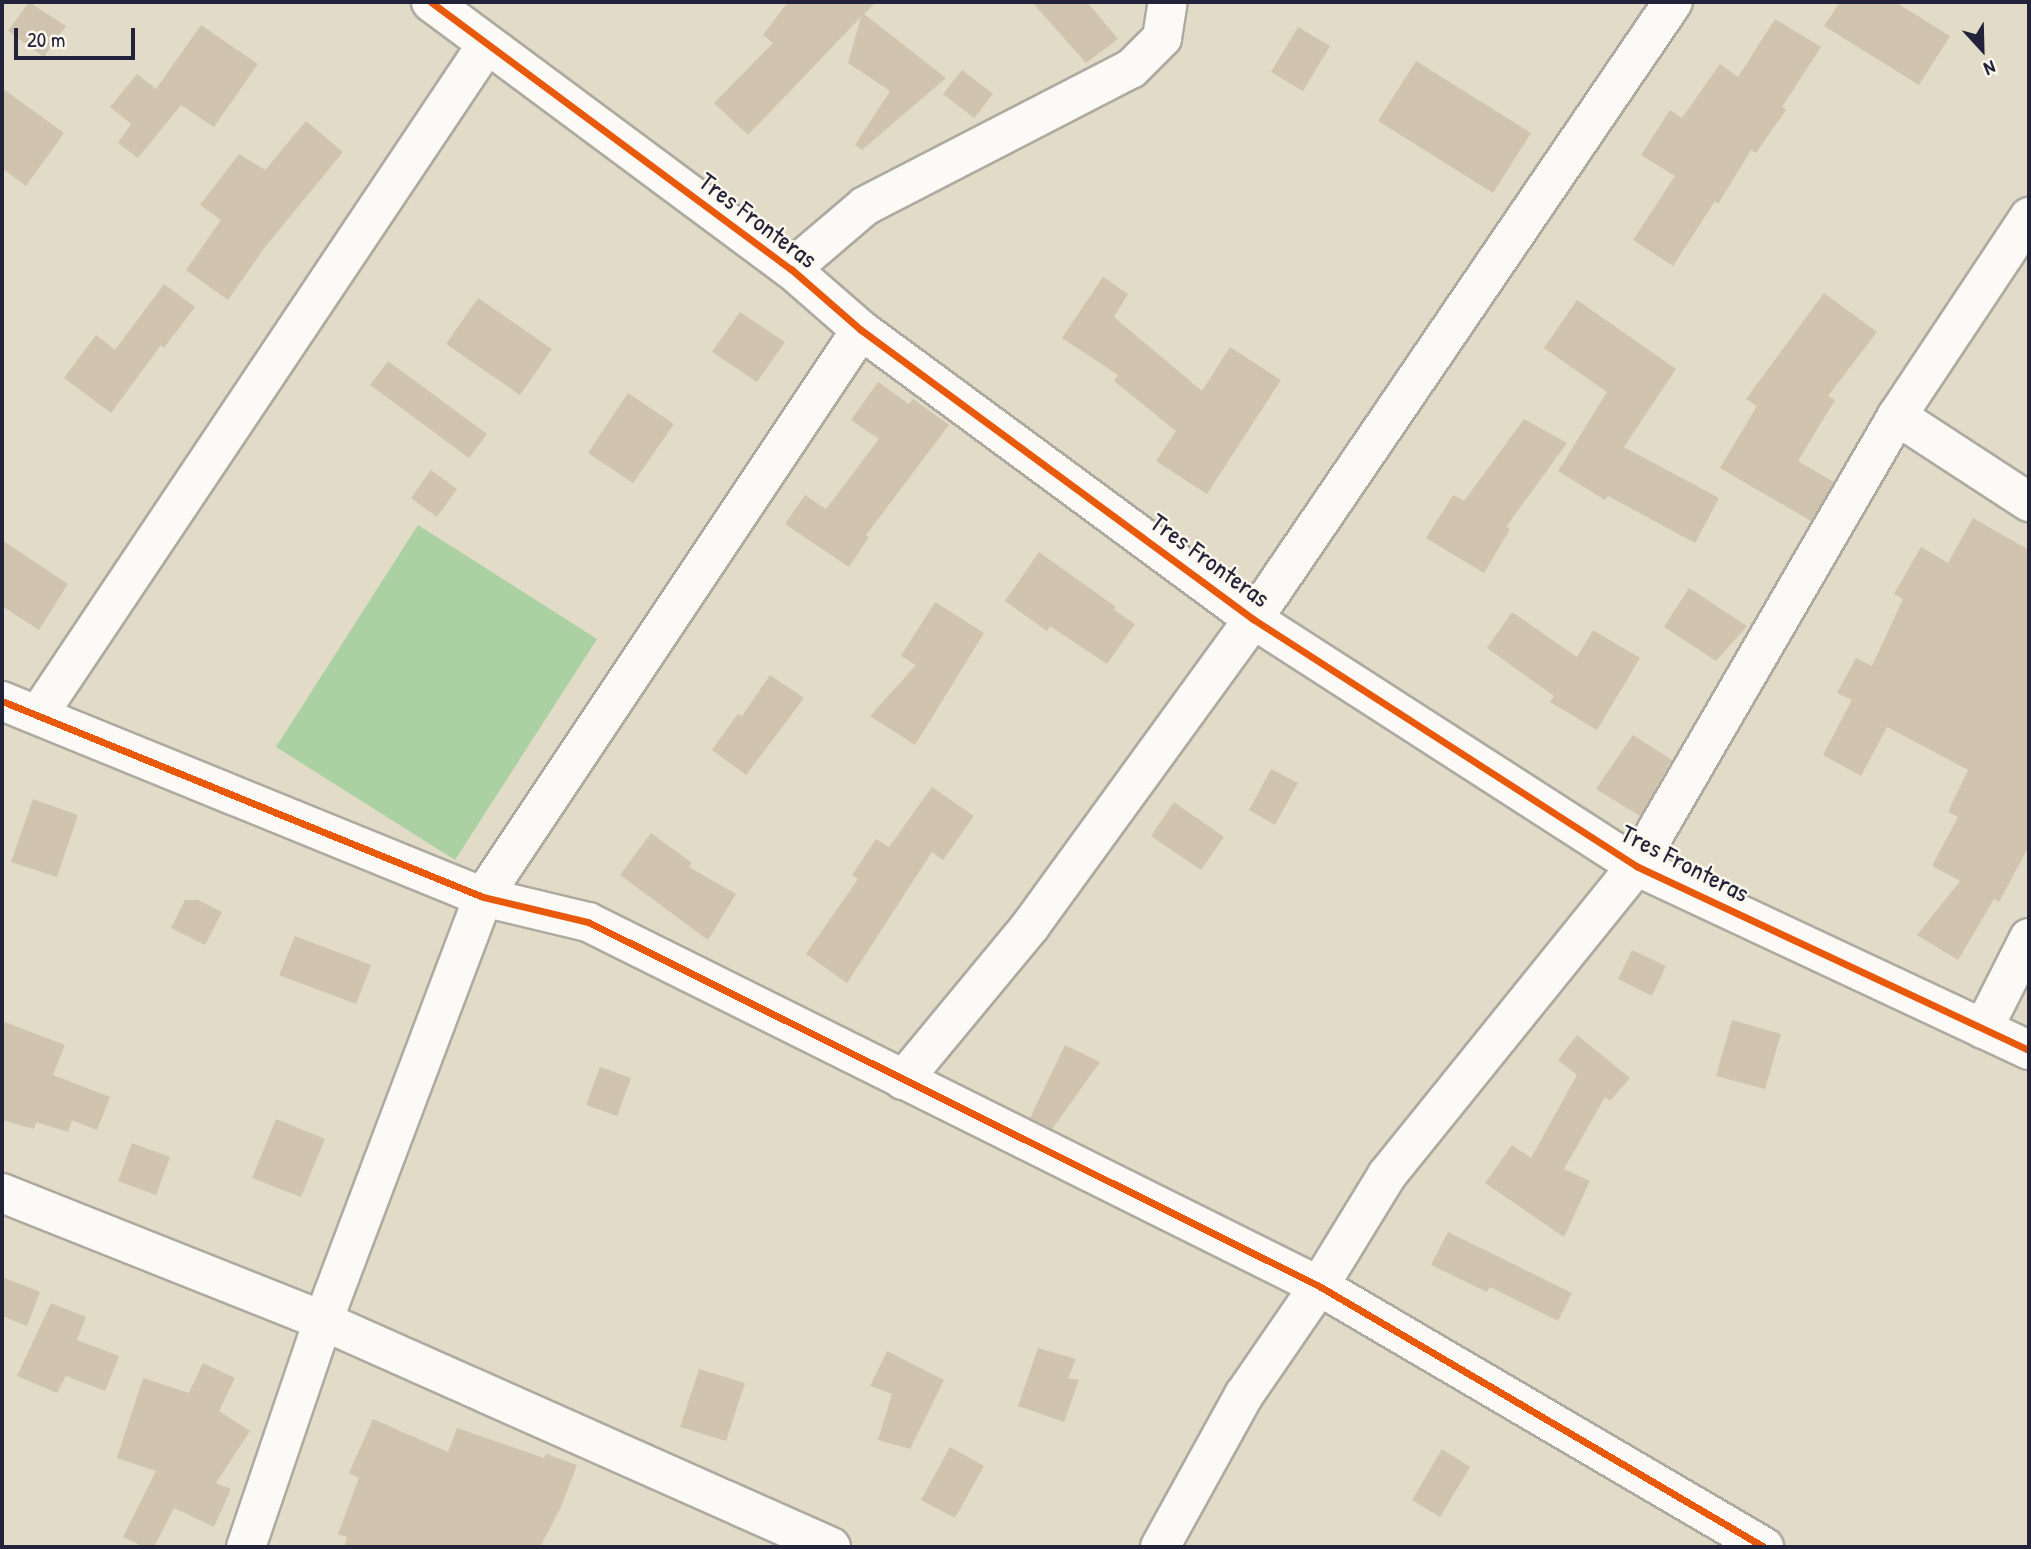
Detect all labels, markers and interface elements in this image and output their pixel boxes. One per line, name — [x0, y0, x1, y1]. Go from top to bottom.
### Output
scale bar — [18, 14, 138, 58]
north arrow — [1947, 14, 2017, 84]
text: 20 m — [27, 25, 65, 54]
text: N — [1980, 55, 1999, 82]
street label: Tres Fronteras — [693, 165, 823, 275]
street label: Tres Fronteras — [1144, 506, 1276, 614]
street label: Tres Fronteras — [1616, 817, 1754, 909]

